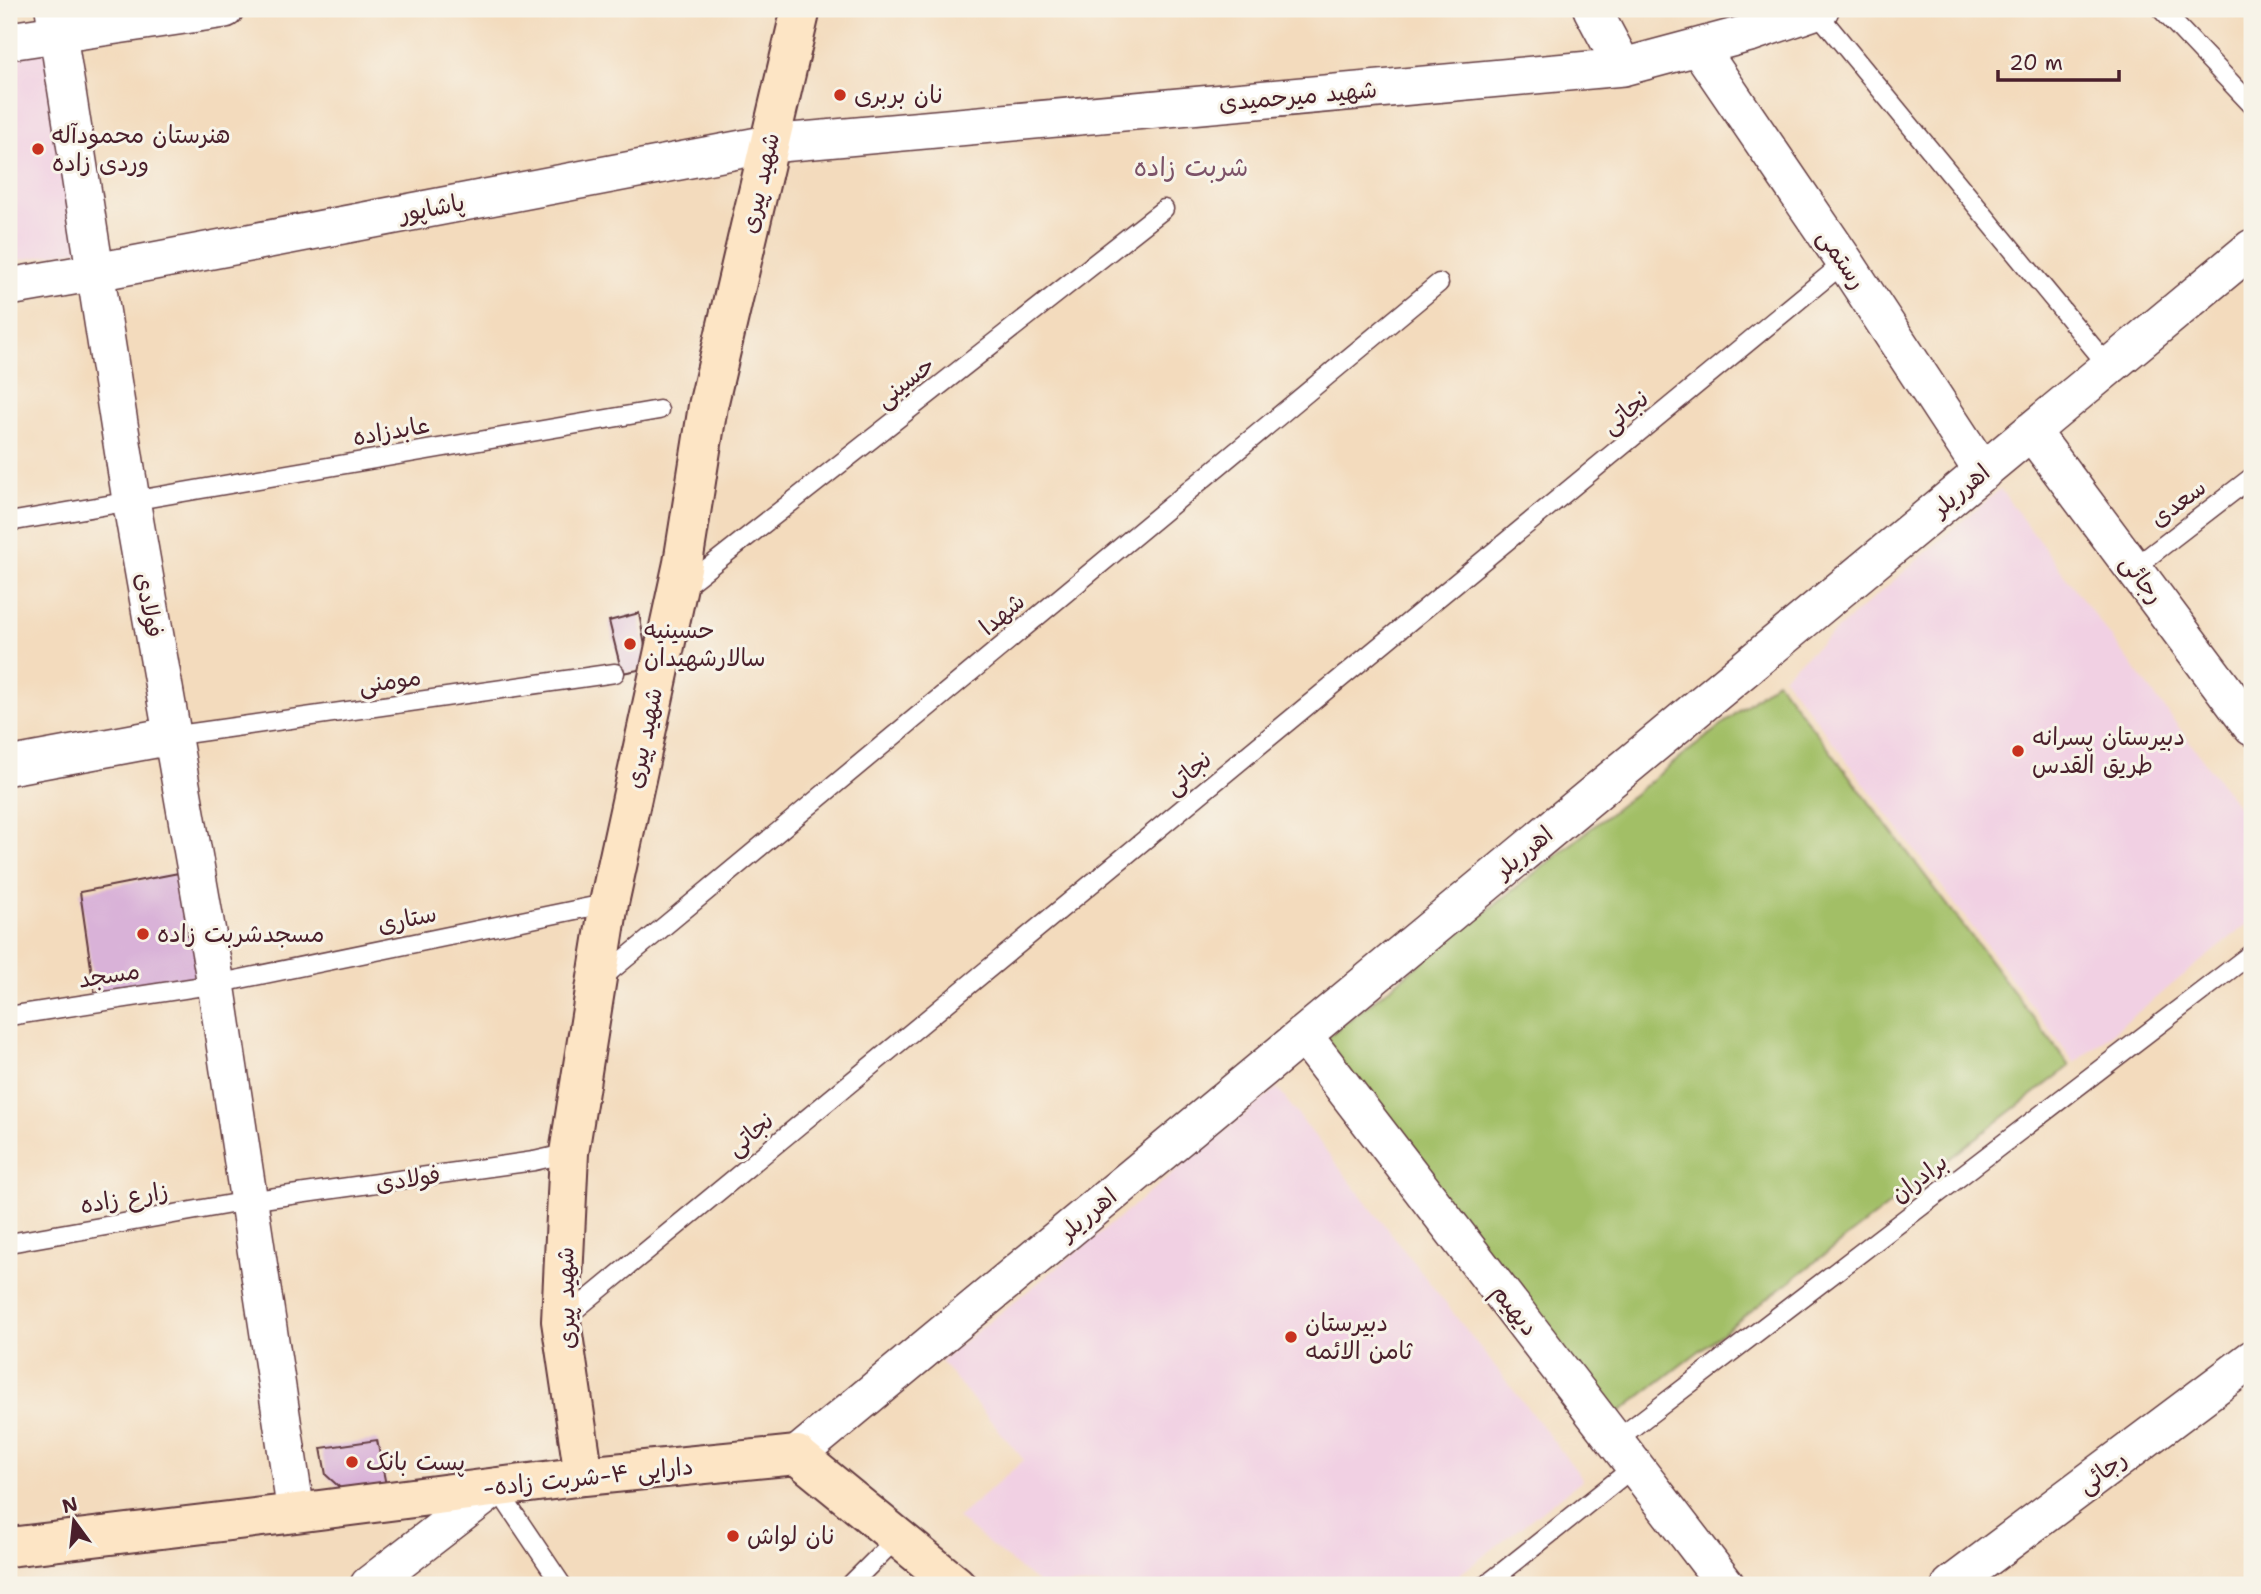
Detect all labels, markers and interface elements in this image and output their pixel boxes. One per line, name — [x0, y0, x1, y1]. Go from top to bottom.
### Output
scale bar — [1998, 38, 2119, 82]
text: 20 m — [2009, 49, 2063, 77]
street label: شهید میرحمیدی — [1218, 73, 1378, 119]
place label: نان بربری — [854, 79, 943, 111]
marker: نان بربری — [832, 87, 848, 103]
place label: هنرستان محمودآله وردی زاده — [52, 119, 231, 179]
street label: شهید پیری — [733, 130, 787, 236]
marker: هنرستان محمودآله وردی زاده — [30, 141, 46, 157]
district label: شربت زاده — [1134, 149, 1248, 184]
street label: پاشاپور — [395, 186, 467, 230]
street label: رستمی — [1810, 222, 1874, 296]
street label: حسینی — [869, 349, 941, 415]
street label: نجاتی — [1594, 383, 1656, 441]
street label: عابدزاده — [350, 409, 432, 453]
street label: اهرریلر — [1924, 456, 1997, 525]
street label: سعدی — [2143, 471, 2213, 535]
street label: رجائی — [2113, 548, 2171, 610]
street label: فولادی — [128, 570, 170, 640]
street label: شهدا — [972, 586, 1032, 642]
place label: حسینیه سالارشهیدان — [644, 614, 766, 674]
marker: حسینیه سالارشهیدان — [622, 636, 638, 652]
street label: مومنی — [357, 661, 423, 701]
street label: شهید پیری — [618, 685, 670, 791]
place label: دبیرستان پسرانه طریق القدس — [2032, 721, 2185, 781]
marker: دبیرستان پسرانه طریق القدس — [2010, 743, 2026, 759]
street label: نجاتی — [1157, 744, 1219, 802]
street label: اهرریلر — [1487, 818, 1560, 887]
street label: ستاری — [375, 897, 439, 941]
place label: مسجدشربت زاده — [157, 918, 324, 950]
marker: مسجدشربت زاده — [135, 926, 151, 942]
street label: مسجد — [76, 954, 142, 996]
street label: نجاتی — [719, 1105, 781, 1163]
street label: برادران — [1884, 1146, 1954, 1210]
street label: فولادی — [373, 1159, 443, 1199]
street label: زارع زاده — [77, 1175, 171, 1222]
street label: اهرریلر — [1051, 1180, 1124, 1249]
street label: شهید پیری — [549, 1247, 583, 1349]
street label: دیهیم — [1483, 1277, 1545, 1344]
place label: دبیرستان ثامن الائمه — [1305, 1307, 1413, 1367]
marker: دبیرستان ثامن الائمه — [1283, 1329, 1299, 1345]
street label: رجائی — [2071, 1443, 2133, 1501]
place label: پست بانک — [366, 1446, 465, 1478]
street label: -دارایی ۴-شربت زاده — [481, 1450, 695, 1504]
marker: پست بانک — [344, 1454, 360, 1470]
north arrow — [38, 1486, 108, 1556]
text: N — [59, 1491, 80, 1519]
place label: نان لواش — [747, 1520, 834, 1552]
marker: نان لواش — [725, 1528, 741, 1544]

